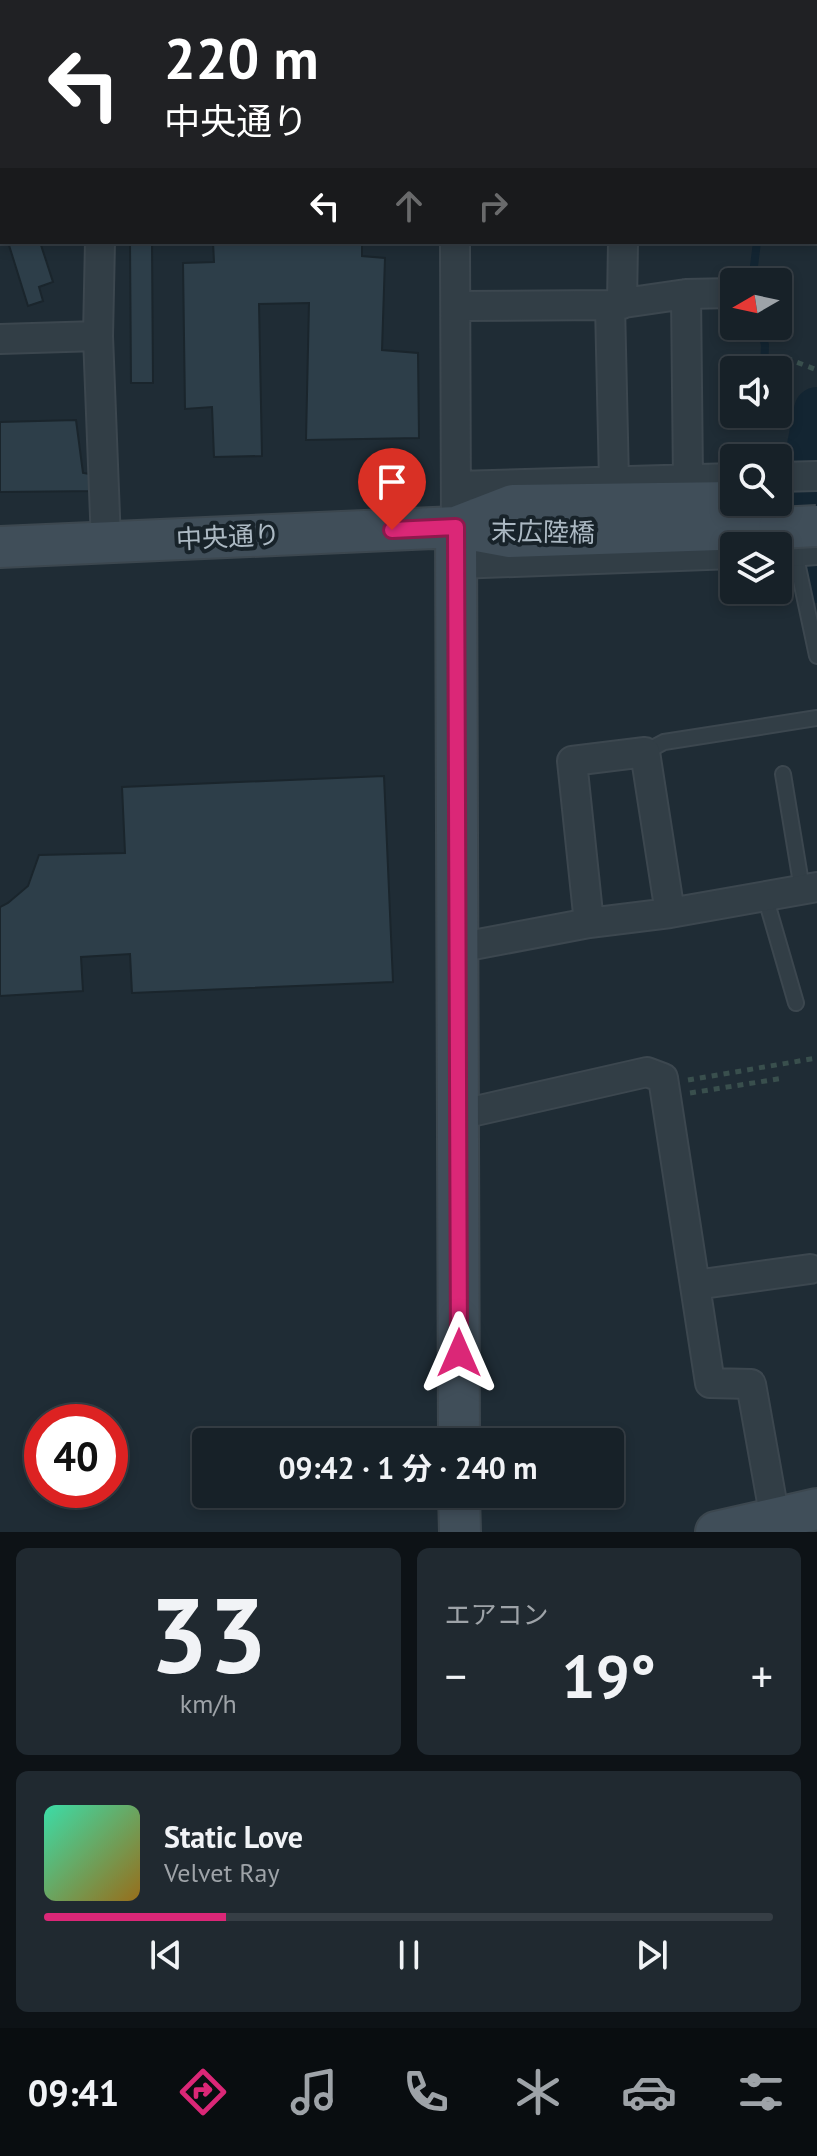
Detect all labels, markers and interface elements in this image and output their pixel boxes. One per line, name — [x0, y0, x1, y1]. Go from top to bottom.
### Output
text: 220 m — [164, 22, 319, 94]
icon: left — [32, 32, 136, 136]
text: 中央通り — [164, 97, 308, 144]
icon: left — [303, 184, 347, 228]
icon: ahead — [387, 184, 431, 228]
icon: right — [471, 184, 515, 228]
north arrow — [720, 268, 792, 340]
map controls — [720, 268, 792, 604]
button: sound — [720, 356, 792, 428]
button: search — [720, 444, 792, 516]
pin — [358, 448, 426, 530]
icon: arrive — [370, 460, 414, 504]
street label: 末広陸橋 — [491, 514, 595, 549]
street label: 中央通り — [175, 517, 281, 556]
button: layers — [720, 532, 792, 604]
position arrow — [417, 1311, 501, 1395]
speed limit sign: 40 — [24, 1404, 128, 1508]
text: 09:42 · 1 分 · 240 m — [278, 1448, 538, 1487]
text: 33 — [149, 1567, 267, 1702]
text: エアコン — [445, 1598, 549, 1631]
text: 19° — [562, 1637, 656, 1715]
text: − — [445, 1647, 467, 1704]
text: + — [751, 1647, 773, 1704]
text: km/h — [180, 1687, 237, 1720]
text: Static Love — [164, 1817, 303, 1856]
text: Velvet Ray — [164, 1856, 280, 1889]
icon: previous — [144, 1933, 188, 1977]
icon: pause — [387, 1933, 431, 1977]
icon: next — [630, 1933, 674, 1977]
icon: directions — [175, 2064, 231, 2120]
icon: music — [286, 2064, 342, 2120]
icon: phone — [398, 2064, 454, 2120]
icon: climate — [510, 2064, 566, 2120]
icon: car — [621, 2064, 677, 2120]
icon: filters — [733, 2064, 789, 2120]
text: 09:41 — [28, 2069, 119, 2116]

